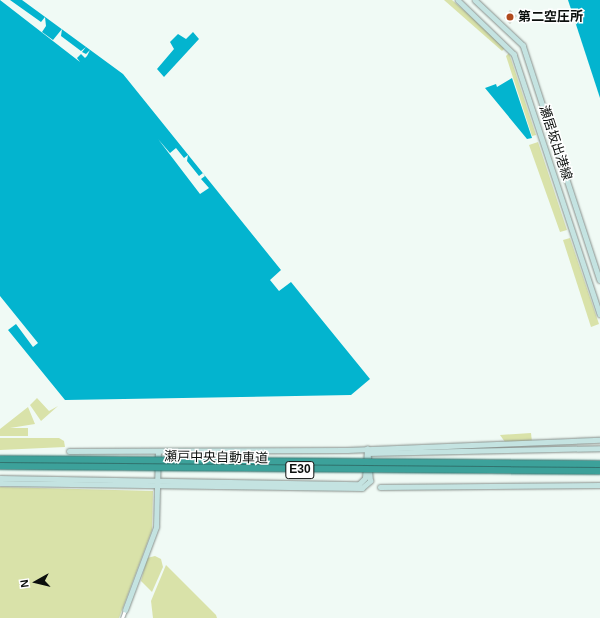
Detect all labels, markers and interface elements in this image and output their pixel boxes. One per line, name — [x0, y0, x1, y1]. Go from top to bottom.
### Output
place label: 第二空圧所 — [518, 9, 583, 25]
marker: 第二空圧所 — [505, 12, 515, 22]
street label: 瀬居坂出港線 — [536, 103, 574, 183]
street label: 瀬戸中央自動車道 — [164, 449, 268, 467]
road number: E30 — [285, 460, 315, 480]
north arrow — [16, 562, 56, 602]
text: N — [18, 579, 31, 588]

